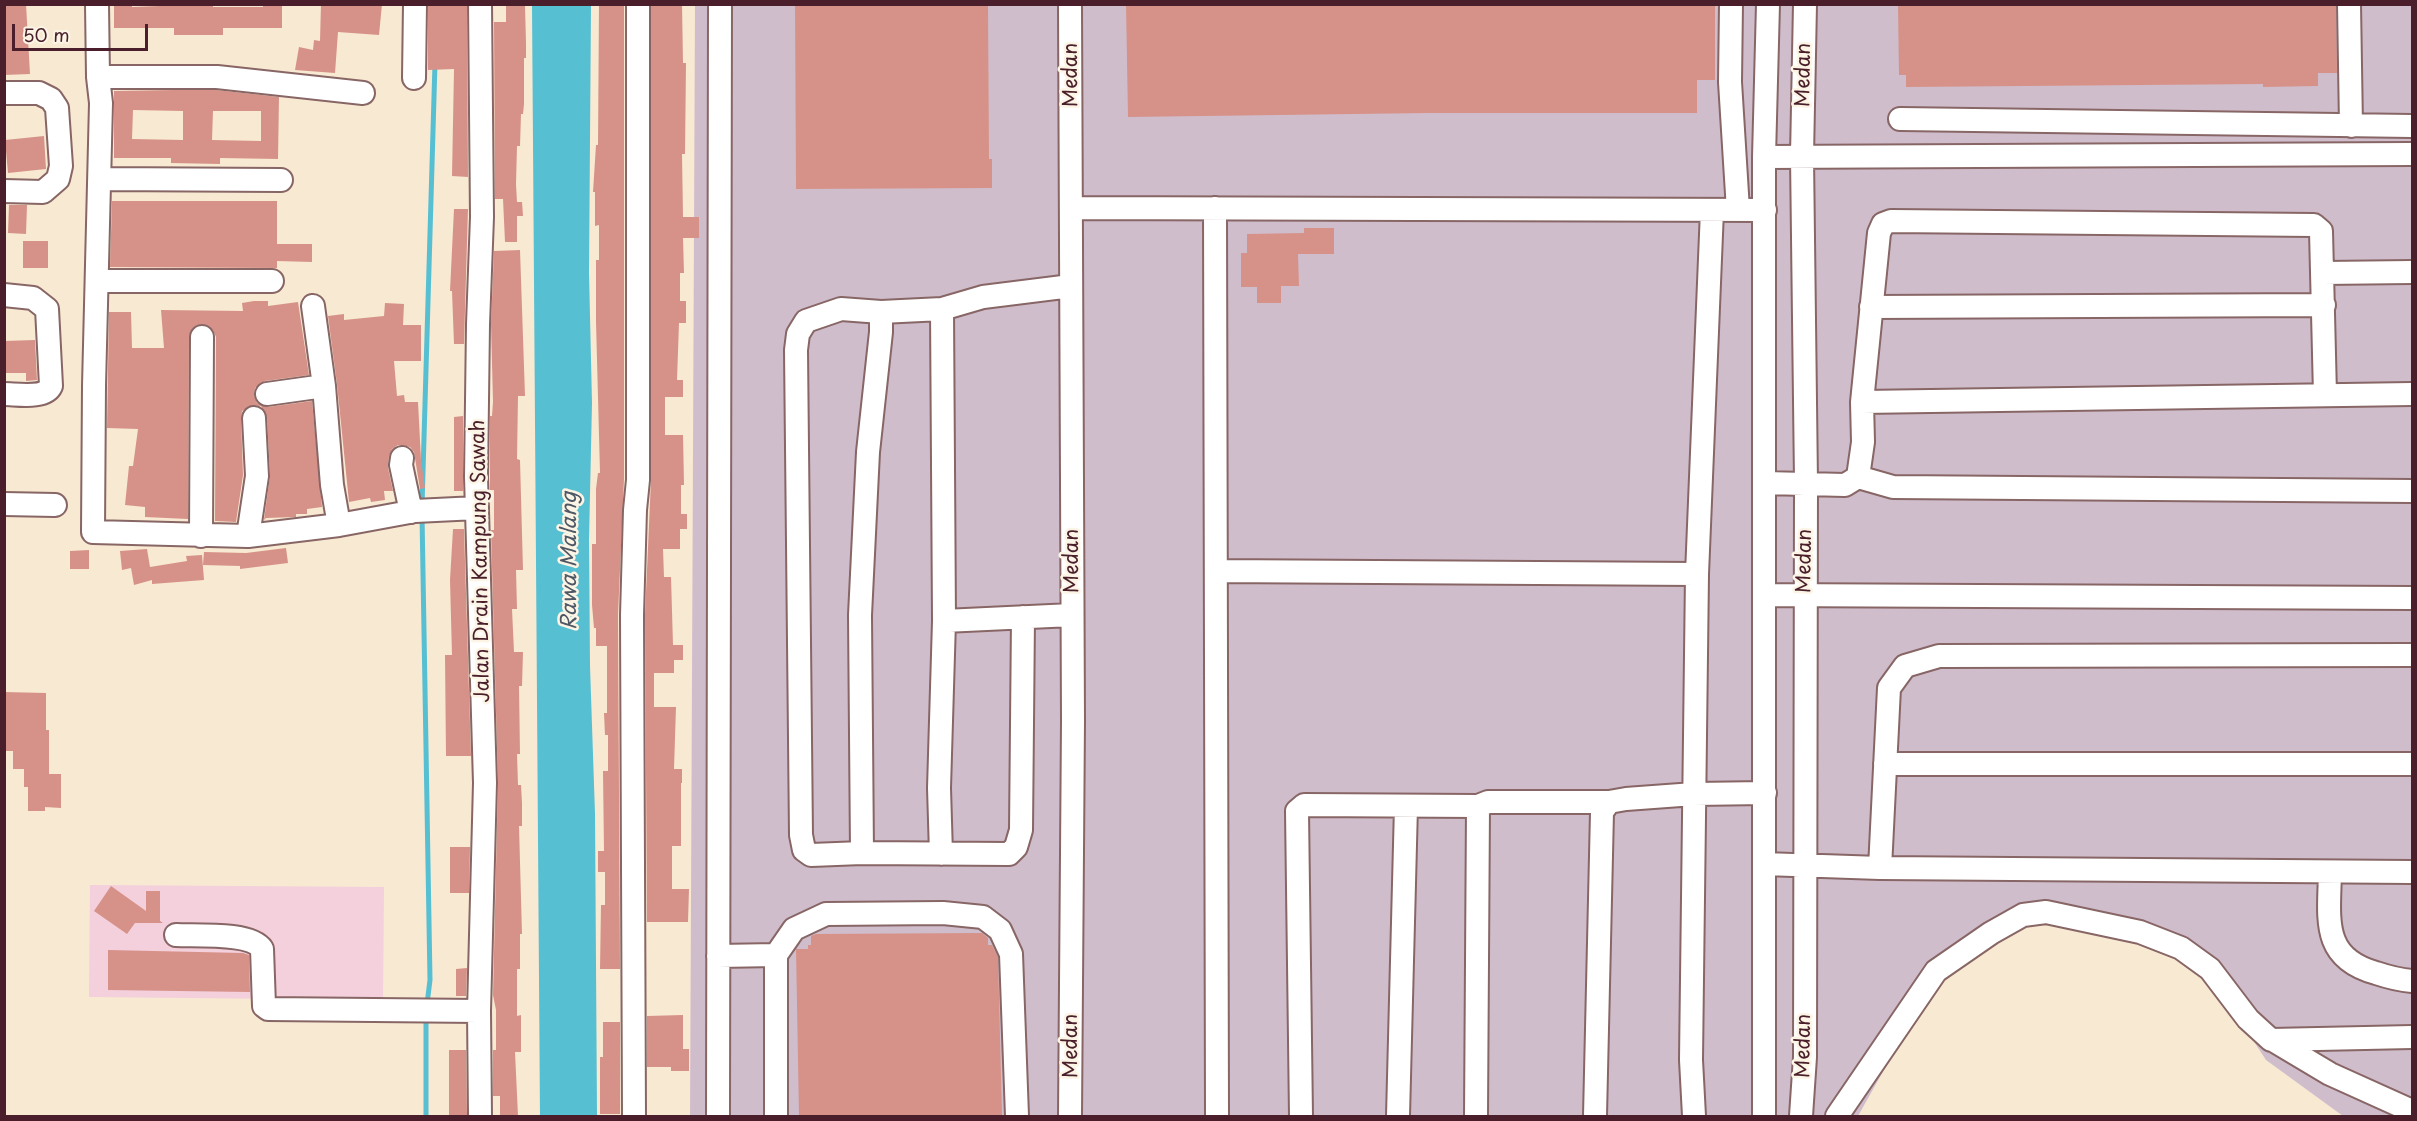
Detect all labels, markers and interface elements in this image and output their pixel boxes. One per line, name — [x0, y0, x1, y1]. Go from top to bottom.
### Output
scale bar — [15, 12, 152, 50]
text: 50 m — [23, 21, 70, 48]
street label: Medan — [1059, 43, 1083, 107]
street label: Medan — [1791, 43, 1817, 107]
street label: Jalan Drain Kampung Sawah — [467, 419, 495, 703]
water label: Rawa Malang — [557, 492, 583, 630]
street label: Medan — [1060, 529, 1084, 593]
street label: Medan — [1792, 529, 1818, 593]
street label: Medan — [1059, 1014, 1083, 1078]
street label: Medan — [1791, 1014, 1817, 1078]

